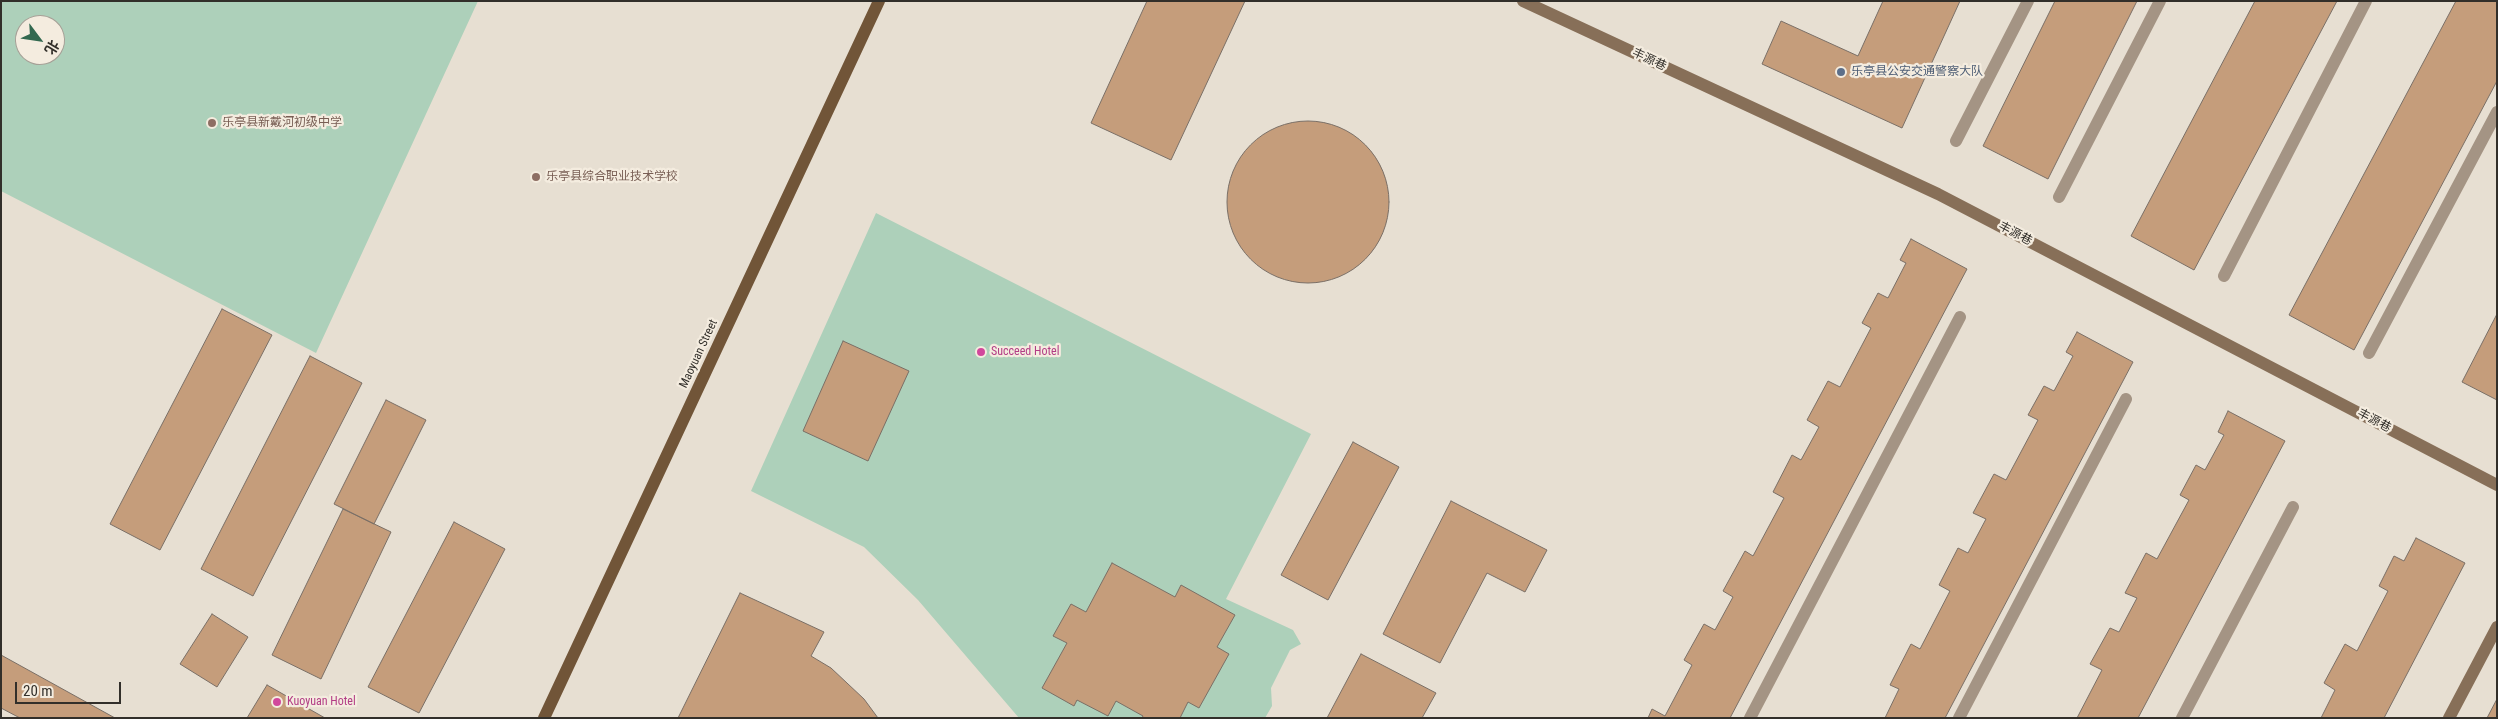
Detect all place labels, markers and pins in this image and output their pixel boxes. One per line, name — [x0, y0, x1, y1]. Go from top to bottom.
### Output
place label: 乐亭县公安交通警察大队 — [1851, 65, 1983, 79]
marker: 乐亭县公安交通警察大队 — [1835, 66, 1847, 78]
place label: 乐亭县新戴河初级中学 — [222, 116, 342, 130]
marker: 乐亭县新戴河初级中学 — [206, 117, 218, 129]
place label: 乐亭县综合职业技术学校 — [546, 170, 678, 184]
marker: 乐亭县综合职业技术学校 — [530, 171, 542, 183]
place label: Succeed Hotel — [991, 345, 1059, 359]
marker: Succeed Hotel — [975, 346, 987, 358]
place label: Kuoyuan Hotel — [287, 695, 356, 709]
marker: Kuoyuan Hotel — [271, 696, 283, 708]

